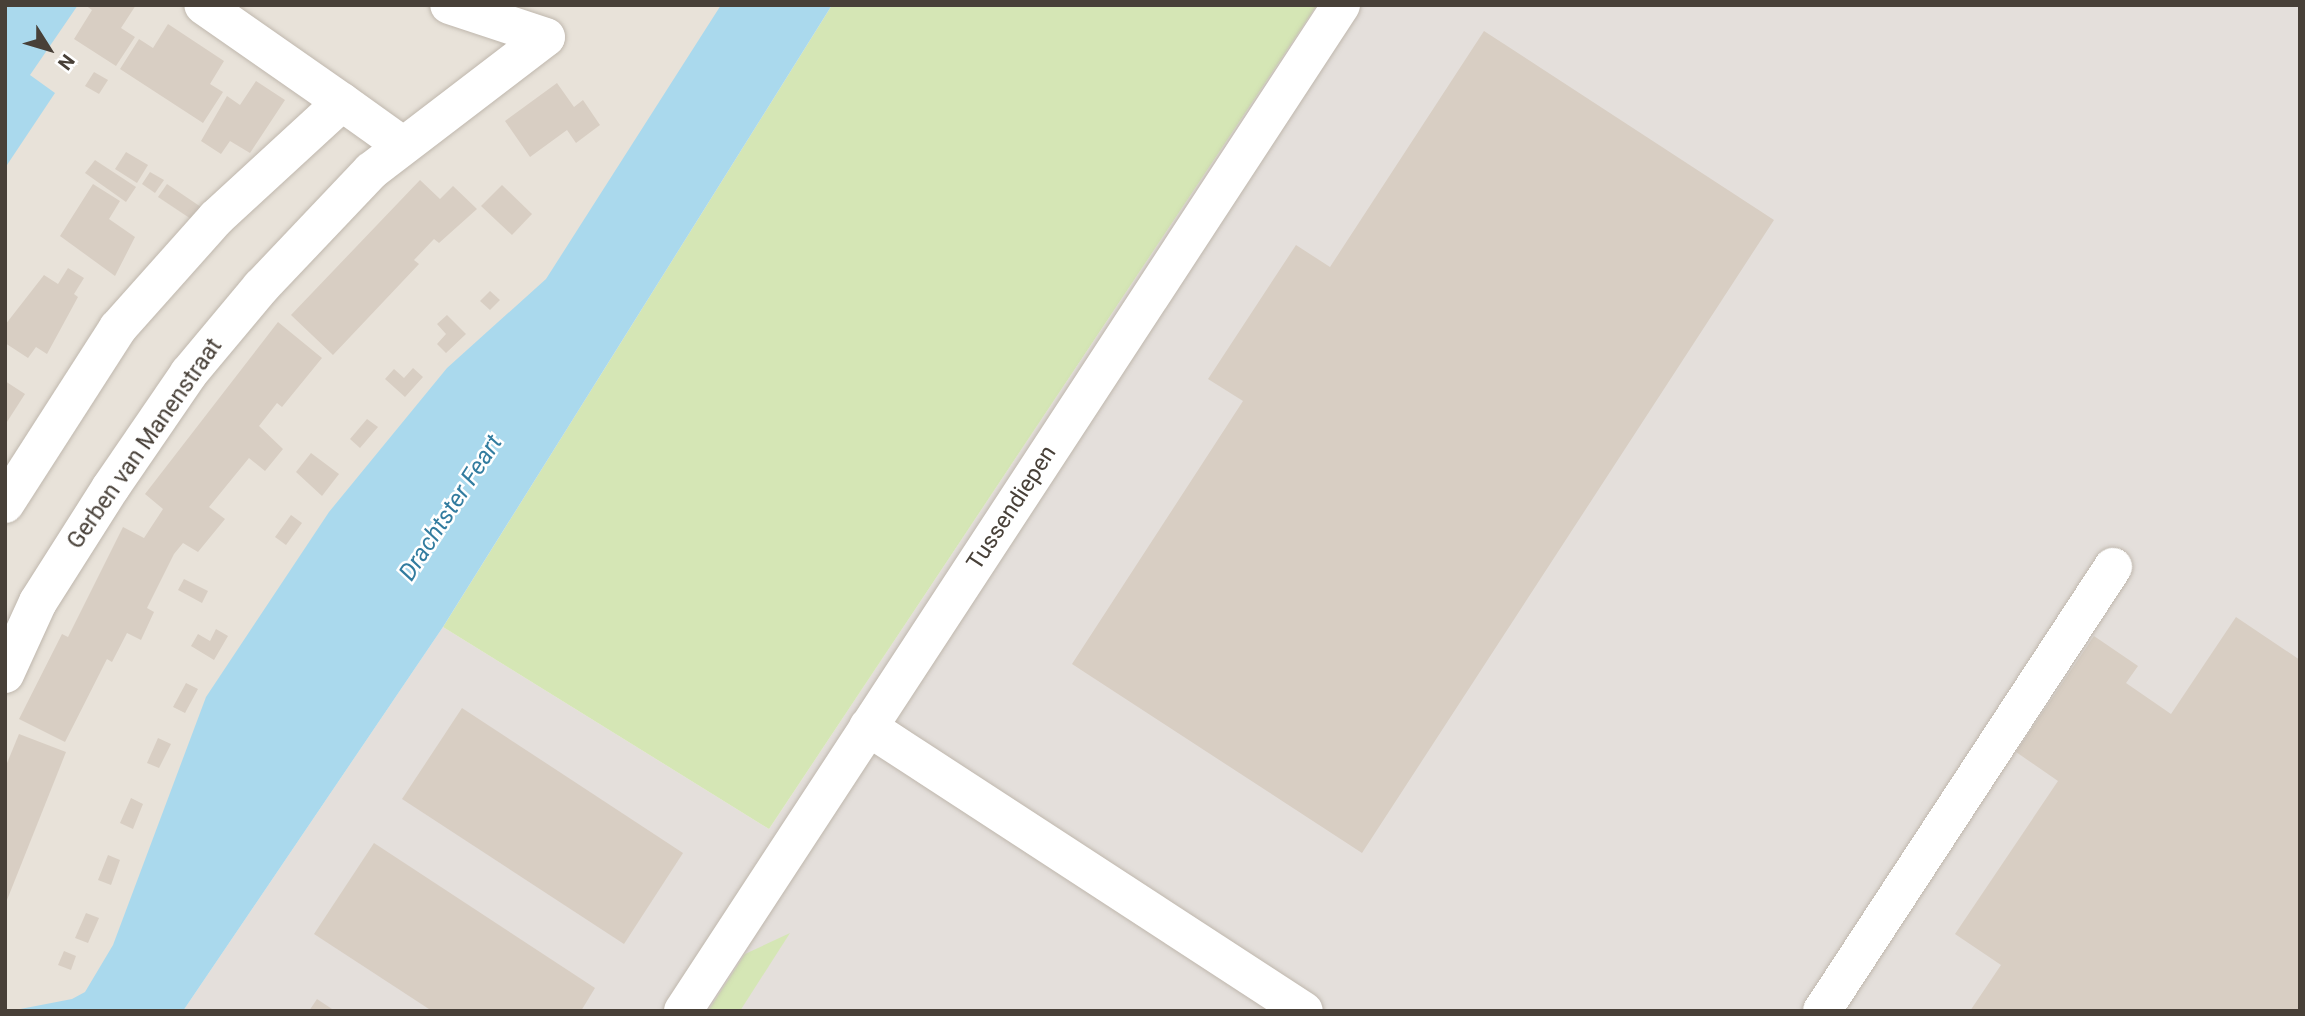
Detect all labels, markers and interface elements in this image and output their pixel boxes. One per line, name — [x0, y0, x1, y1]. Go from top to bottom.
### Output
north arrow — [14, 14, 84, 84]
text: N — [53, 50, 79, 74]
street label: Gerben van Manenstraat — [62, 333, 228, 555]
water label: Drachtster Feart — [393, 430, 509, 586]
street label: Tussendiepen — [962, 441, 1062, 575]

